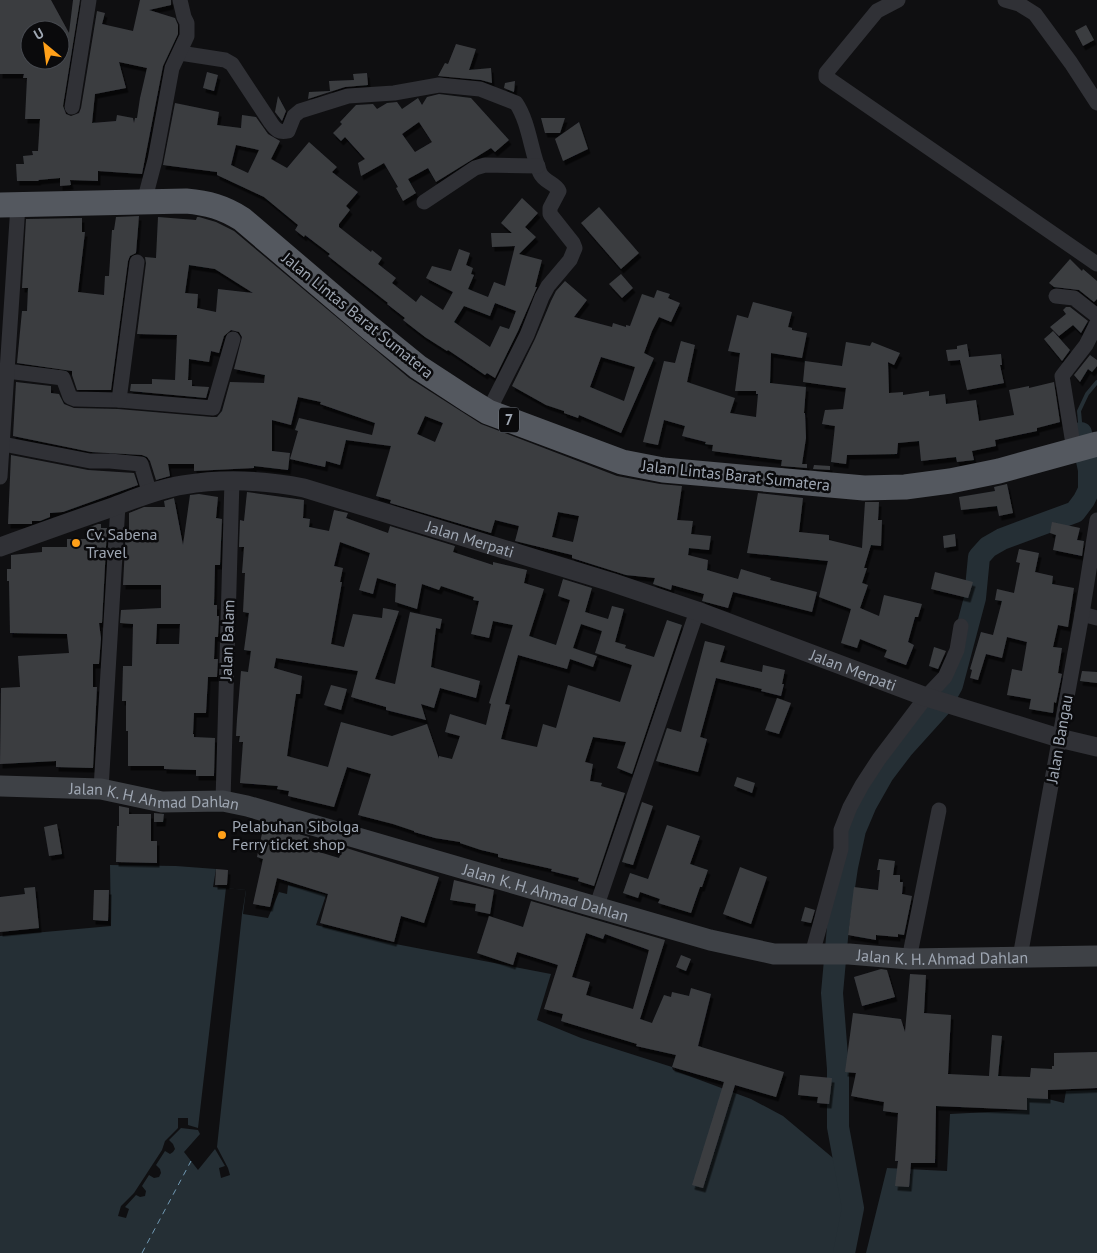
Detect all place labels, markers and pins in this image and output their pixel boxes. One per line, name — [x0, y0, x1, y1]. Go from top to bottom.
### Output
place label: Cv. Sabena Travel — [86, 524, 157, 562]
marker: Cv. Sabena Travel — [70, 537, 82, 549]
place label: Pelabuhan Sibolga Ferry ticket shop — [232, 816, 359, 854]
marker: Pelabuhan Sibolga Ferry ticket shop — [216, 829, 228, 841]

